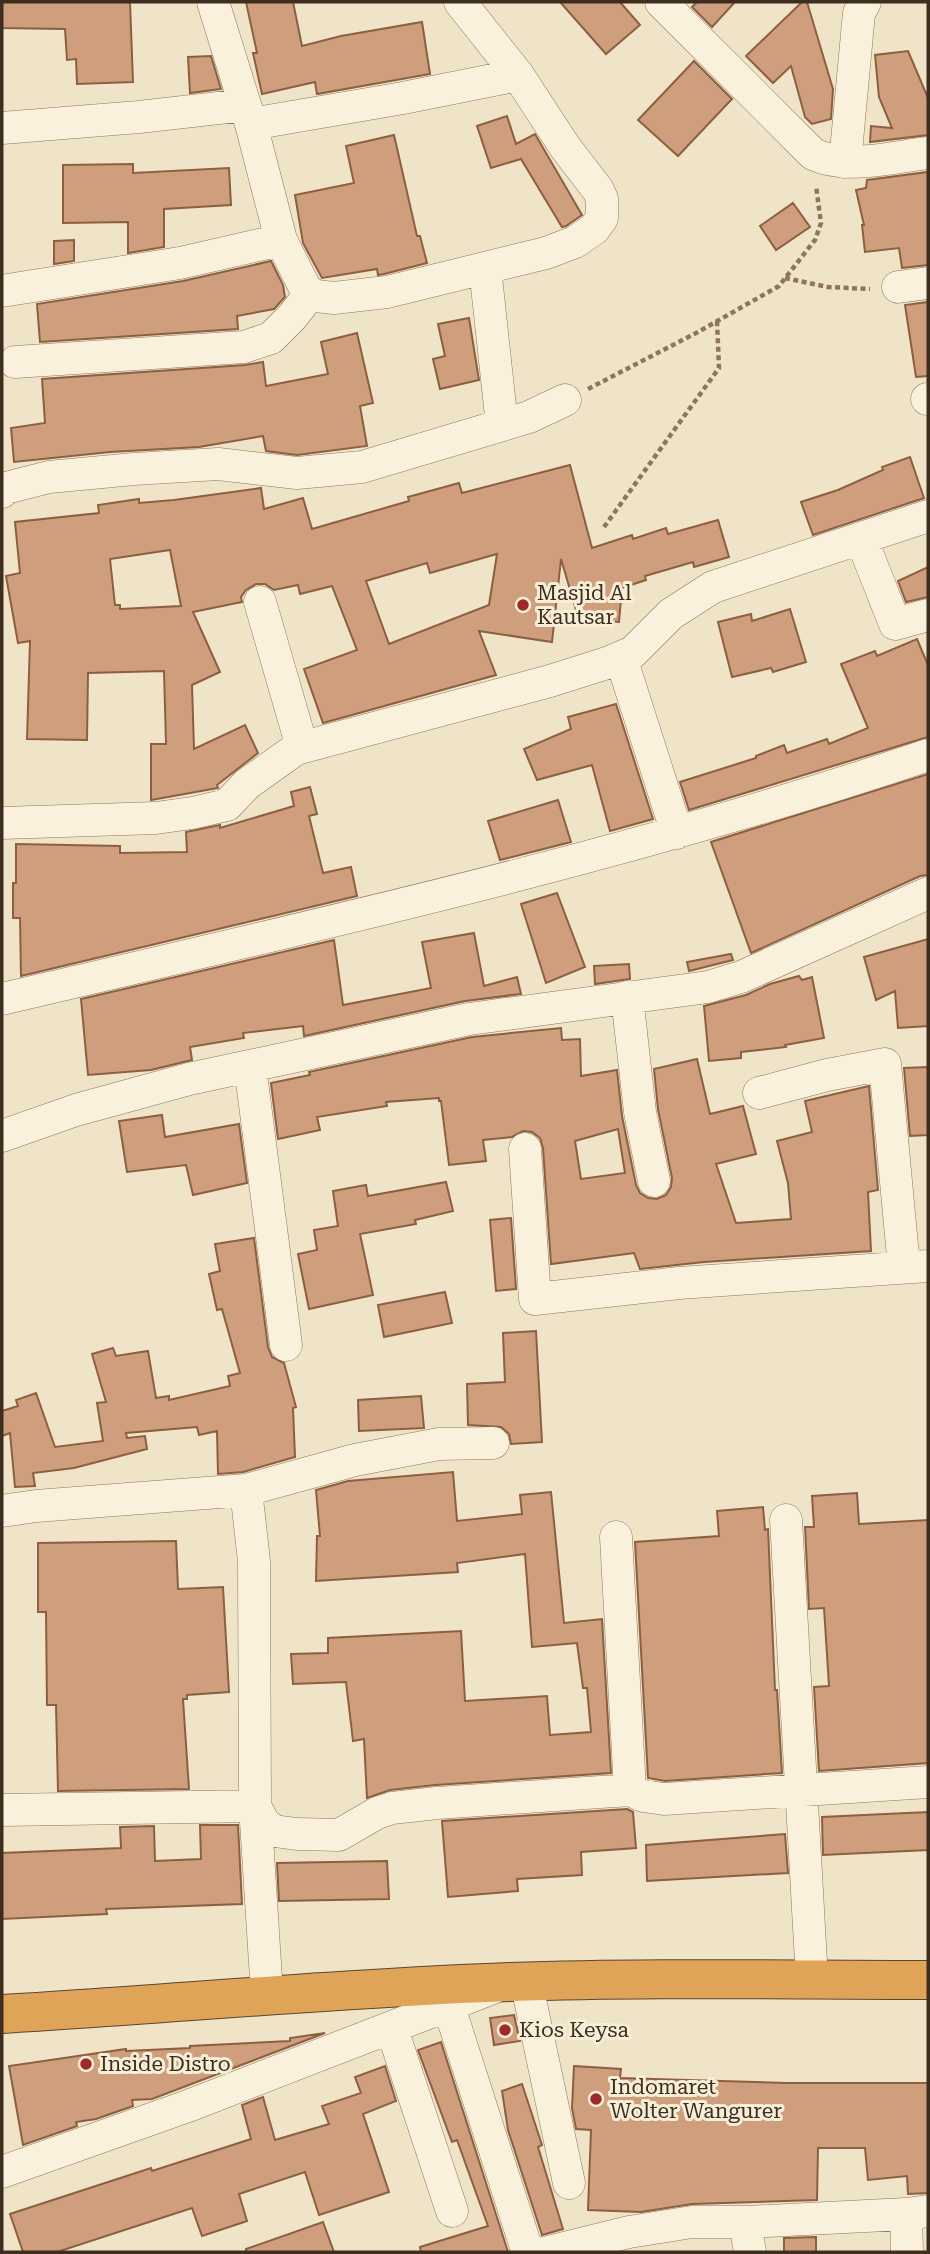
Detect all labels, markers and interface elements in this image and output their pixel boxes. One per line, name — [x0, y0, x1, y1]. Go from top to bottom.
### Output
place label: Masjid Al Kautsar — [537, 581, 632, 629]
marker: Masjid Al Kautsar — [515, 597, 531, 613]
place label: Kios Keysa — [519, 2018, 629, 2042]
marker: Kios Keysa — [497, 2022, 513, 2038]
place label: Inside Distro — [100, 2052, 231, 2076]
marker: Inside Distro — [78, 2056, 94, 2072]
place label: Indomaret Wolter Wangurer — [610, 2075, 782, 2123]
marker: Indomaret Wolter Wangurer — [588, 2091, 604, 2107]

